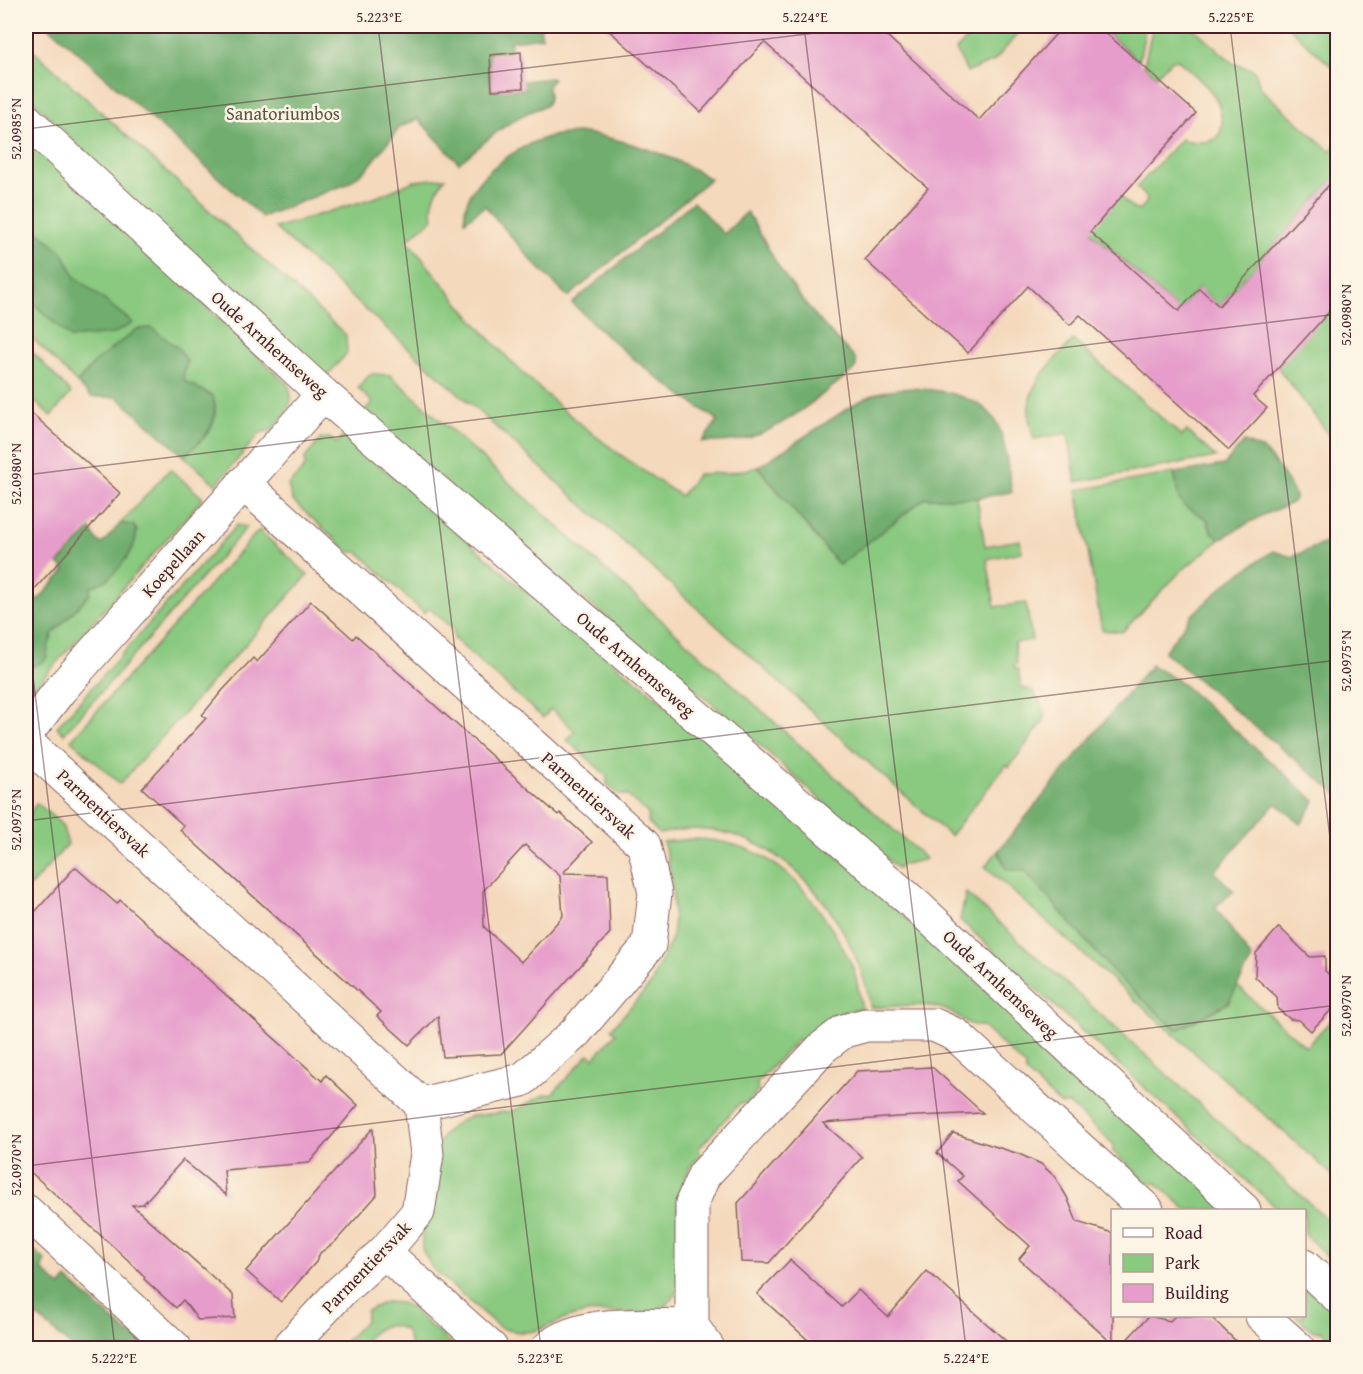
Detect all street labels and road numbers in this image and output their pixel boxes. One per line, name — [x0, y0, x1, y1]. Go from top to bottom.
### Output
street label: Oude Arnhemseweg — [205, 284, 335, 404]
street label: Koepellaan — [135, 523, 211, 603]
street label: Oude Arnhemseweg — [571, 605, 701, 723]
street label: Parmentiersvak — [536, 745, 643, 846]
street label: Parmentiersvak — [51, 762, 158, 864]
street label: Oude Arnhemseweg — [937, 923, 1065, 1045]
street label: Parmentiersvak — [315, 1214, 418, 1319]

